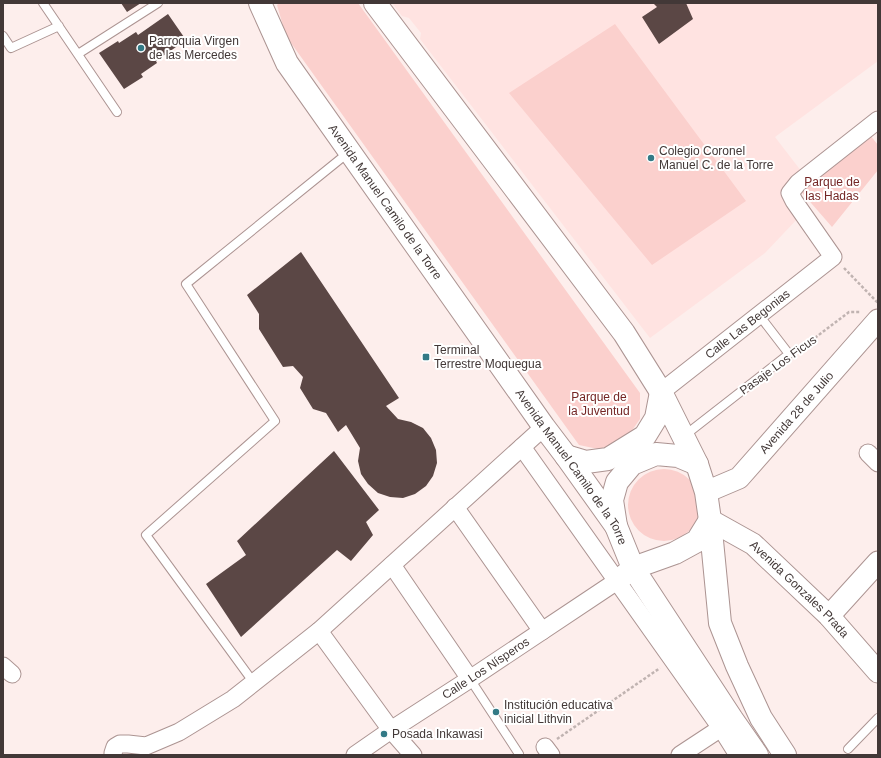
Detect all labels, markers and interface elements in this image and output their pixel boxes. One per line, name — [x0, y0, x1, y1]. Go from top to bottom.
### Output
place label: Parroquia Virgen de las Mercedes — [149, 34, 239, 62]
marker: Parroquia Virgen de las Mercedes — [136, 43, 146, 53]
street label: Avenida Manuel Camilo de la Torre — [326, 122, 445, 283]
place label: Colegio Coronel Manuel C. de la Torre — [659, 144, 774, 172]
marker: Colegio Coronel Manuel C. de la Torre — [646, 153, 656, 163]
park label: Parque de las Hadas — [804, 175, 860, 203]
street label: Calle Las Begonias — [702, 287, 793, 362]
street label: Pasaje Los Ficus — [737, 332, 819, 398]
place label: Terminal Terrestre Moquegua — [434, 343, 542, 371]
marker: Terminal Terrestre Moquegua — [421, 352, 431, 362]
street label: Avenida 28 de Julio — [757, 368, 837, 457]
street label: Avenida Manuel Camilo de la Torre — [513, 386, 630, 547]
park label: Parque de la Juventud — [568, 390, 630, 418]
street label: Avenida Gonzales Prada — [747, 538, 852, 641]
street label: Calle Los Nísperos — [440, 634, 532, 702]
place label: Institución educativa inicial Lithvin — [504, 698, 613, 726]
marker: Institución educativa inicial Lithvin — [491, 707, 501, 717]
place label: Posada Inkawasi — [392, 727, 483, 741]
marker: Posada Inkawasi — [379, 729, 389, 739]

